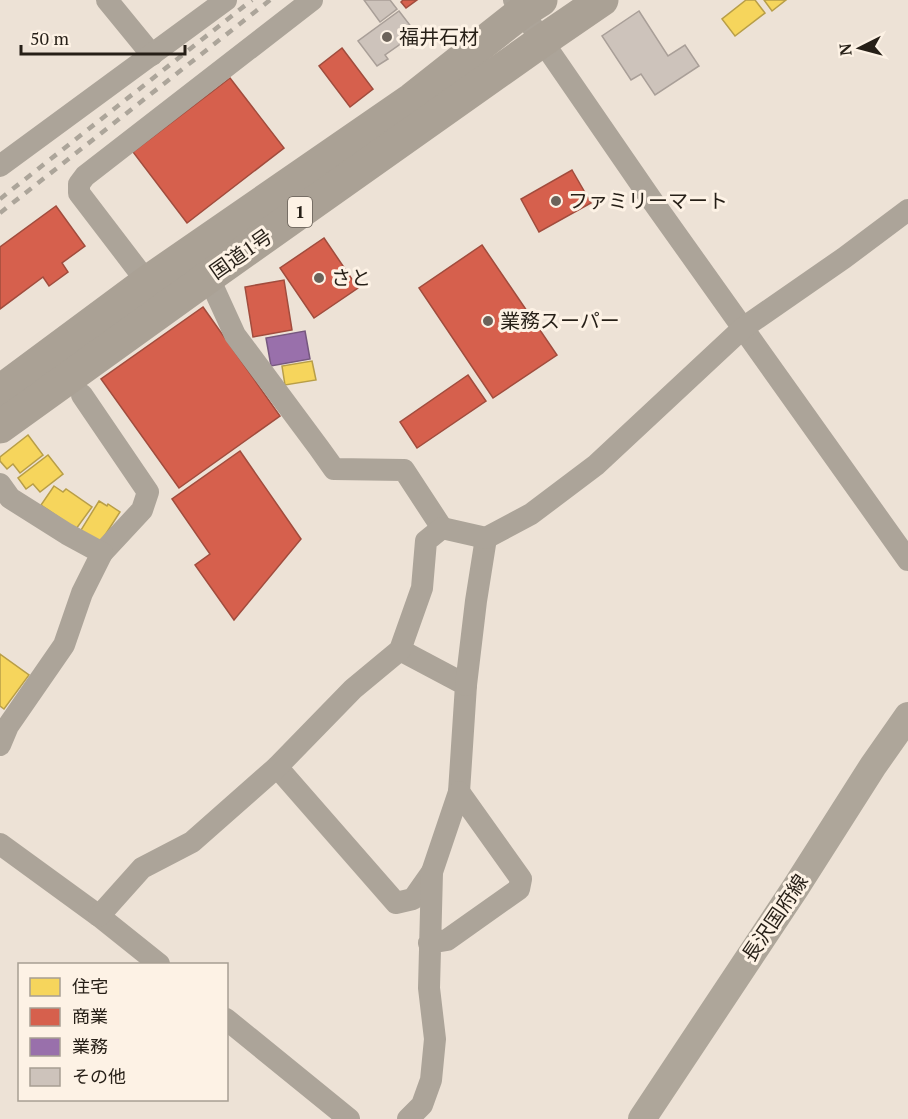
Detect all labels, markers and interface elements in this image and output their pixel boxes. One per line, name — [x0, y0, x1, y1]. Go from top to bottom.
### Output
scale bar — [21, 18, 184, 56]
north arrow — [830, 18, 890, 78]
place label: 福井石材 — [399, 23, 479, 50]
text: 50 m — [30, 26, 70, 50]
marker: 福井石材 — [380, 30, 394, 44]
text: N — [834, 42, 857, 57]
place label: ファミリーマート — [568, 187, 728, 214]
marker: ファミリーマート — [549, 194, 563, 208]
road number: 1 — [288, 197, 312, 227]
street label: 国道1号 — [204, 222, 277, 285]
place label: さと — [331, 264, 371, 291]
marker: さと — [312, 271, 326, 285]
place label: 業務スーパー — [500, 307, 620, 334]
marker: 業務スーパー — [481, 314, 495, 328]
street label: 長沢国府線 — [735, 869, 814, 967]
legend — [18, 963, 228, 1101]
text: 住宅 — [72, 974, 108, 998]
text: 商業 — [72, 1004, 108, 1028]
text: 業務 — [72, 1034, 108, 1058]
text: その他 — [72, 1064, 126, 1088]

